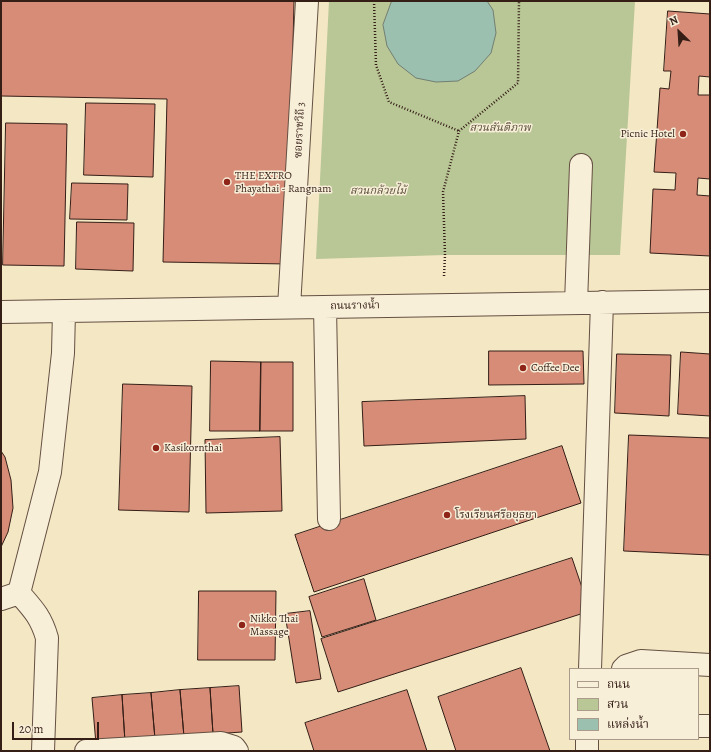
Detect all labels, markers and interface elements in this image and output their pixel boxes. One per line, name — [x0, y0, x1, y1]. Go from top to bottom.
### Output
north arrow — [659, 12, 699, 52]
text: N — [667, 12, 681, 29]
street label: ซอยราชวิถี 3 — [292, 102, 308, 158]
park label: สวนสันติภาพ — [469, 121, 531, 135]
place label: Picnic Hotel — [621, 127, 675, 141]
marker: Picnic Hotel — [678, 129, 688, 139]
place label: THE EXTRO Phayathai - Rangnam — [235, 169, 331, 195]
marker: THE EXTRO Phayathai - Rangnam — [222, 177, 232, 187]
park label: สวนกล้วยไม้ — [350, 184, 406, 198]
street label: ถนนรางน้ำ — [330, 299, 380, 313]
place label: Coffee Dee — [531, 361, 579, 375]
marker: Coffee Dee — [518, 363, 528, 373]
place label: Kasikornthai — [164, 441, 222, 455]
marker: Kasikornthai — [151, 443, 161, 453]
place label: โรงเรียนศรีอยุธยา — [455, 508, 537, 522]
marker: โรงเรียนศรีอยุธยา — [442, 510, 452, 520]
place label: Nikko Thai Massage — [250, 612, 298, 638]
marker: Nikko Thai Massage — [237, 620, 247, 630]
legend — [569, 668, 699, 740]
text: ถนน — [607, 676, 630, 692]
text: สวน — [607, 696, 628, 712]
scale bar — [14, 714, 101, 740]
text: แหล่งน้ำ — [607, 716, 649, 732]
text: 20 m — [19, 721, 43, 737]

